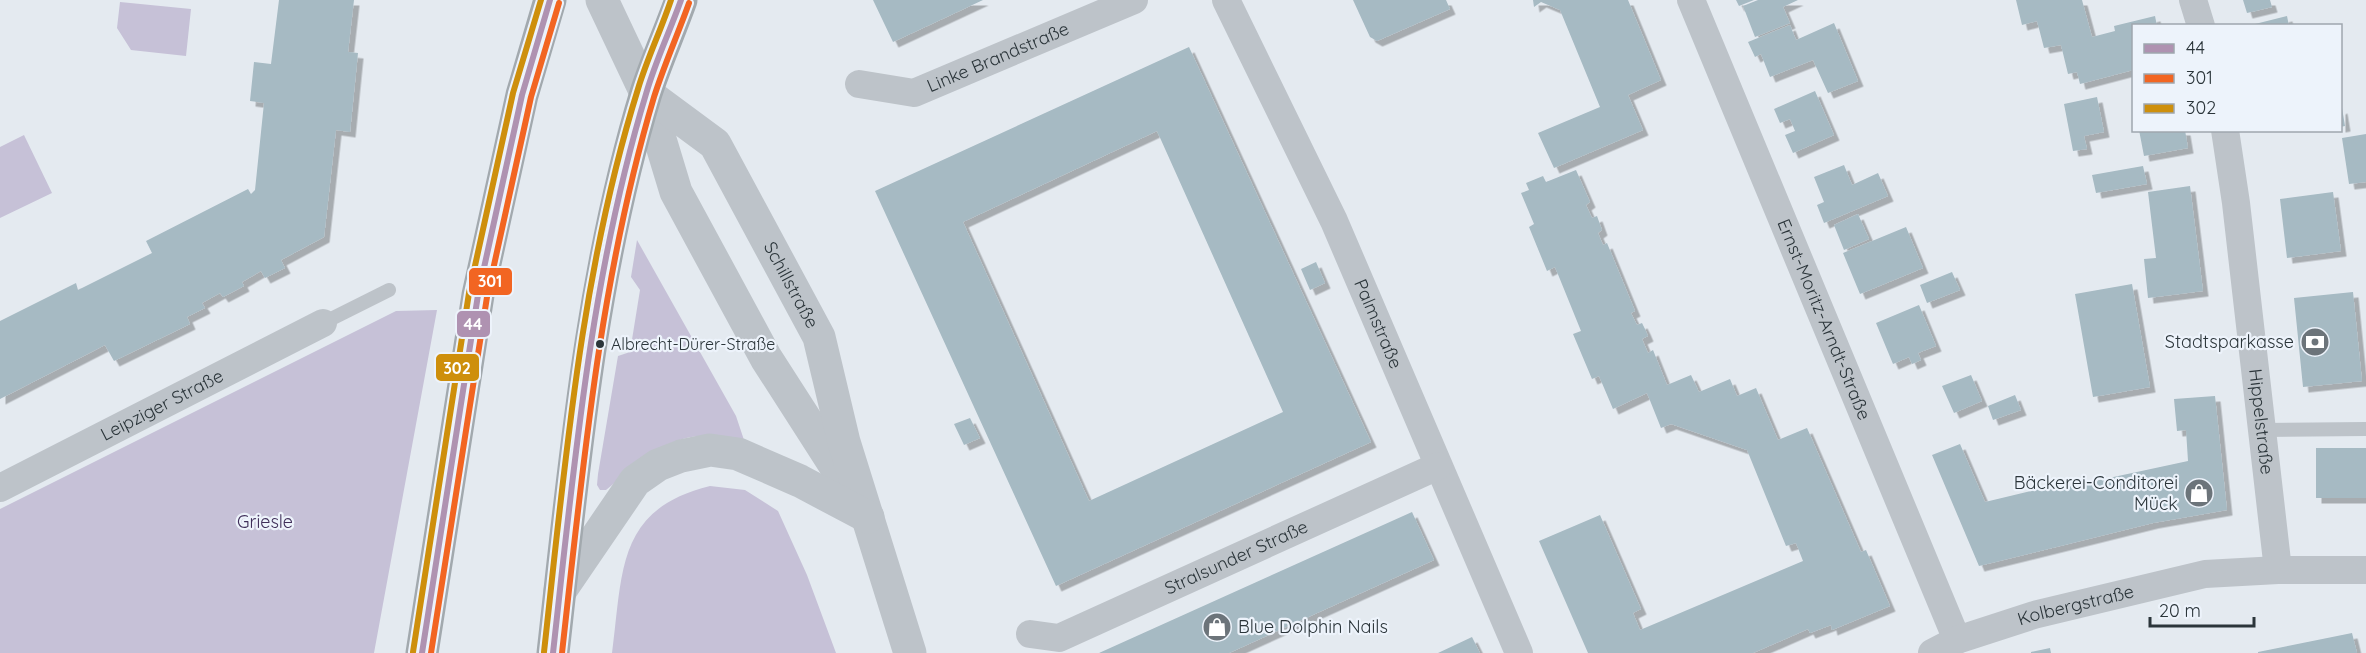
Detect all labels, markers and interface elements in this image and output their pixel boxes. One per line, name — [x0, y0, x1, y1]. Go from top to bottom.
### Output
street label: Linke Brandstraße — [923, 17, 1072, 97]
legend — [2132, 24, 2342, 132]
text: 44 — [2186, 36, 2205, 59]
text: 301 — [2186, 66, 2213, 89]
text: 302 — [2186, 96, 2216, 119]
street label: Ernst-Moritz-Arndt-Straße — [1772, 215, 1876, 423]
street label: Schillstraße — [759, 237, 824, 332]
line badge: 301 — [468, 267, 513, 296]
text: 301 — [478, 271, 502, 291]
street label: Palmstraße — [1349, 275, 1408, 372]
line badge: 44 — [456, 310, 491, 338]
text: 44 — [464, 314, 483, 334]
bank icon: Stadtsparkasse — [2299, 326, 2331, 358]
place label: Stadtsparkasse — [2165, 330, 2294, 353]
place label: Albrecht-Dürer-Straße — [611, 334, 775, 354]
marker: Albrecht-Dürer-Straße — [594, 338, 606, 350]
line badge: 302 — [435, 353, 480, 382]
text: 302 — [443, 358, 471, 378]
street label: Leipziger Straße — [97, 364, 227, 446]
street label: Hippelstraße — [2244, 368, 2279, 476]
place label: Bäckerei-Conditorei Mück — [2014, 471, 2178, 515]
shop icon: Bäckerei-Conditorei Mück — [2183, 477, 2215, 509]
park label: Griesle — [237, 510, 293, 533]
street label: Stralsunder Straße — [1161, 515, 1311, 600]
street label: Kolbergstraße — [2015, 579, 2136, 631]
scale bar — [2150, 590, 2254, 628]
text: 20 m — [2159, 599, 2201, 622]
shop icon: Blue Dolphin Nails — [1201, 611, 1233, 643]
place label: Blue Dolphin Nails — [1238, 615, 1388, 638]

